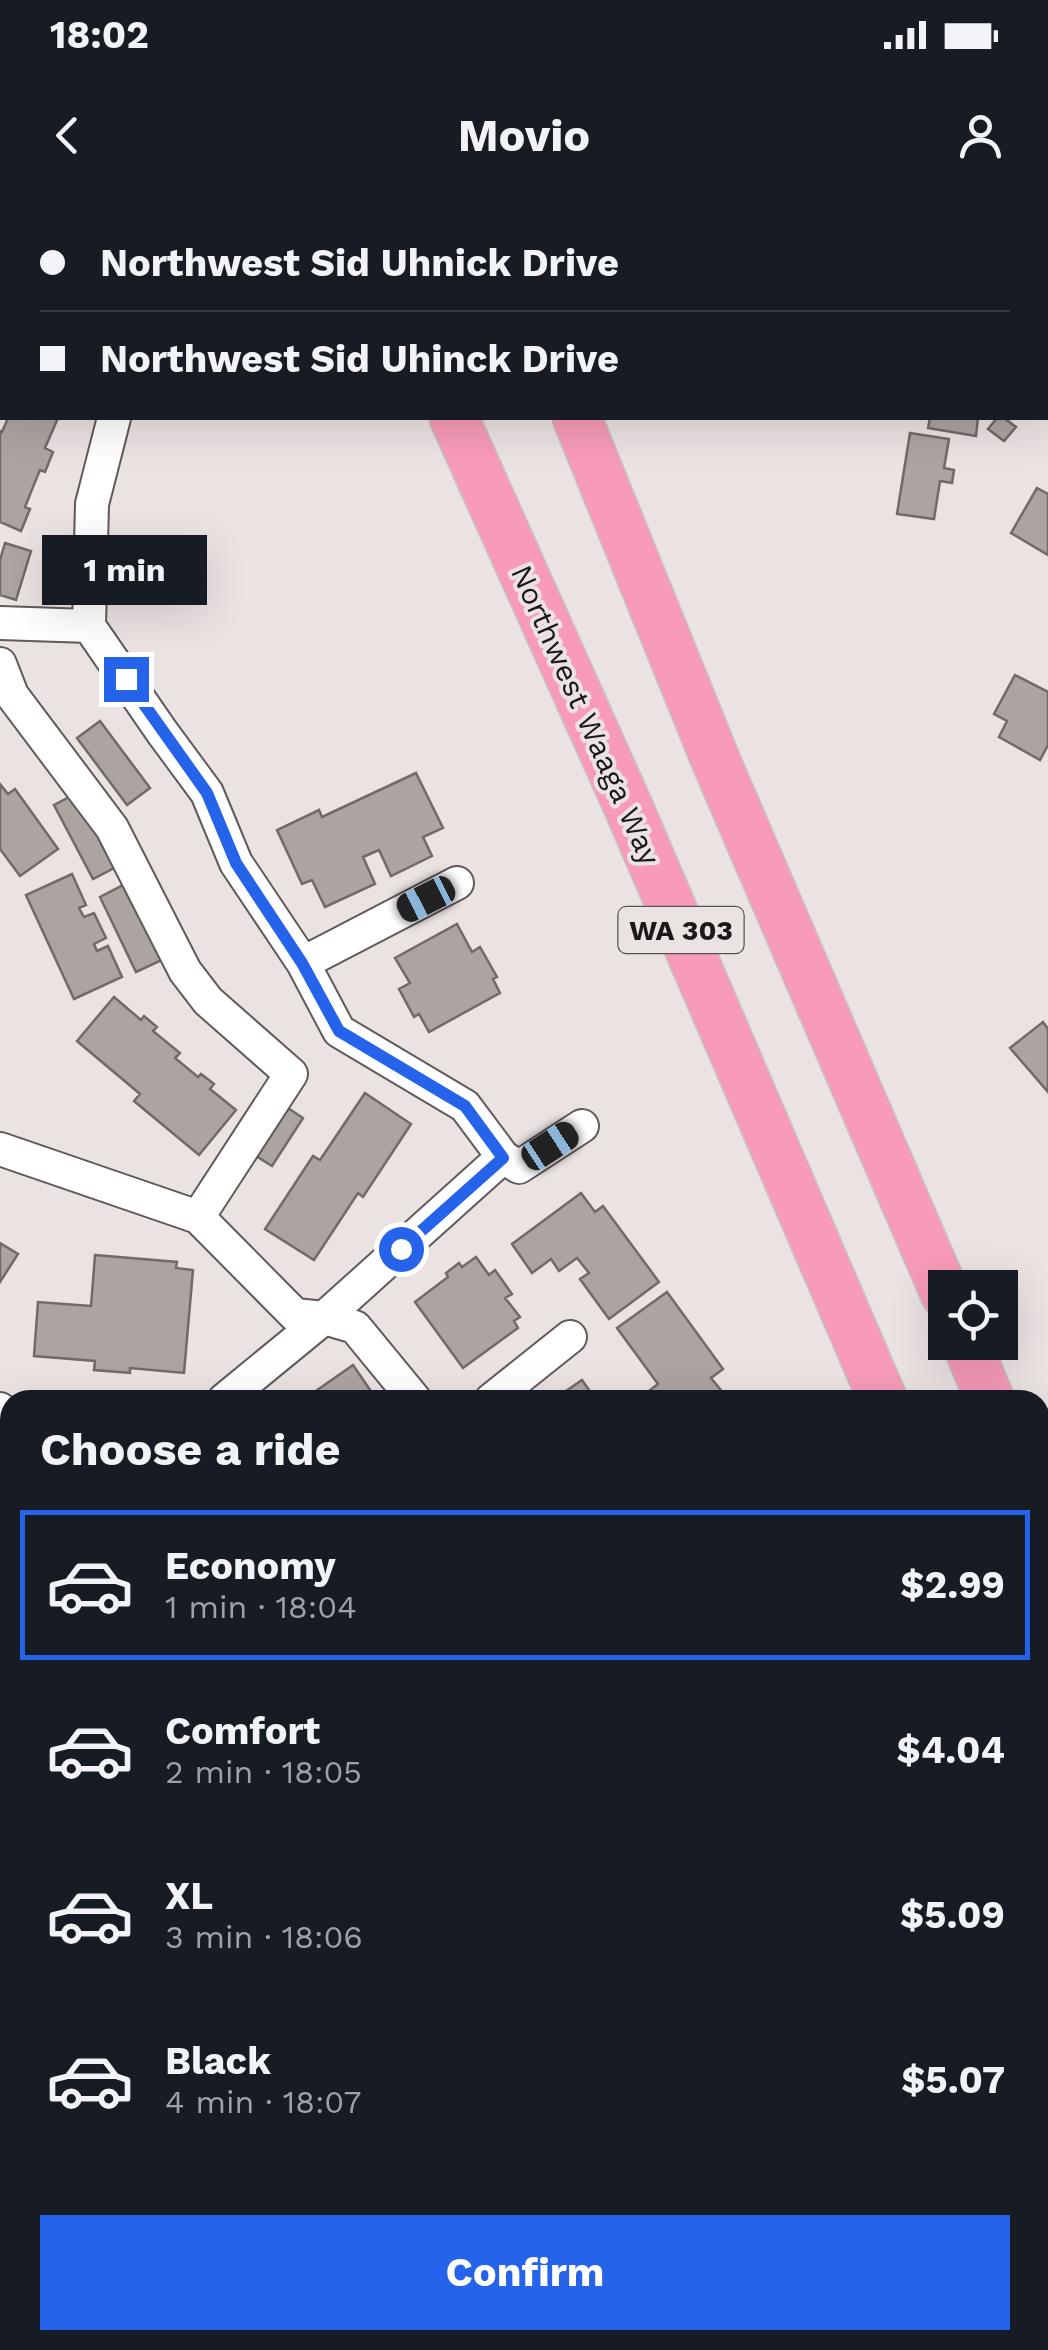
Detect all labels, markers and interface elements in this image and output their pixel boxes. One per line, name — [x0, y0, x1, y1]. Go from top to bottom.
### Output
text: 18:02 — [50, 13, 149, 57]
icon: back — [40, 108, 95, 163]
icon: person — [953, 108, 1008, 163]
text: Movio — [458, 109, 590, 162]
text: Northwest Sid Uhnick Drive — [100, 241, 619, 285]
text: Northwest Sid Uhinck Drive — [100, 337, 619, 381]
callout: 1 min — [44, 534, 208, 604]
text: 1 min — [83, 551, 166, 589]
street label: Northwest Waaga Way — [504, 560, 668, 871]
route end — [104, 657, 149, 702]
car — [392, 872, 460, 926]
road number: WA 303 — [618, 907, 744, 953]
car — [517, 1117, 583, 1175]
route start — [379, 1227, 424, 1272]
map controls — [928, 1270, 1018, 1360]
button: locate — [928, 1270, 1018, 1360]
text: Choose a ride — [40, 1423, 340, 1476]
icon: car — [45, 1540, 135, 1630]
text: Economy — [165, 1544, 336, 1588]
text: $2.99 — [900, 1563, 1005, 1607]
text: 1 min · 18:04 — [165, 1588, 357, 1626]
icon: car — [45, 1705, 135, 1795]
text: Comfort — [165, 1709, 320, 1753]
text: $4.04 — [897, 1728, 1005, 1772]
text: 2 min · 18:05 — [165, 1753, 362, 1791]
icon: car — [45, 1870, 135, 1960]
text: XL — [165, 1874, 213, 1918]
text: $5.09 — [900, 1893, 1005, 1937]
text: 3 min · 18:06 — [165, 1918, 363, 1956]
icon: car — [45, 2035, 135, 2125]
text: Black — [165, 2039, 271, 2083]
text: $5.07 — [901, 2058, 1005, 2102]
text: 4 min · 18:07 — [165, 2083, 362, 2121]
button: Confirm — [40, 2215, 1010, 2330]

